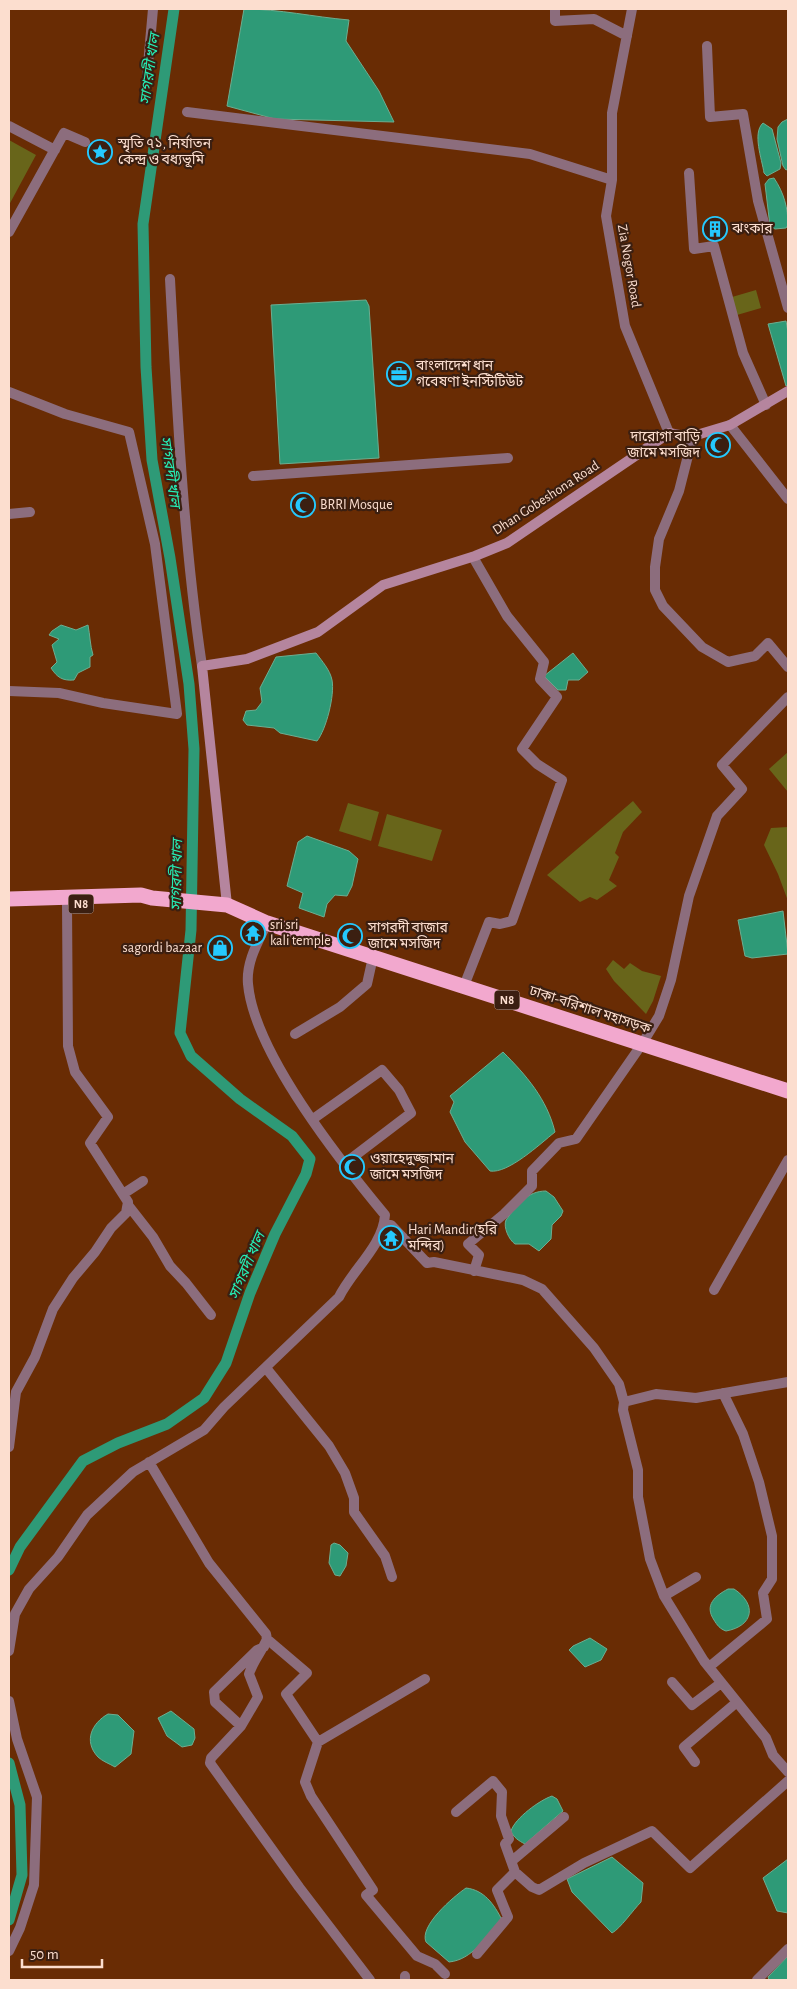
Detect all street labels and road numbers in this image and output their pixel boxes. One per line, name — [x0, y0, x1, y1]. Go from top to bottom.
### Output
street label: Zia Nogor Road — [615, 223, 643, 309]
street label: Dhan Gobeshona Road — [490, 458, 602, 538]
road number: N8 — [68, 894, 94, 914]
street label: ঢাকা-বরিশাল মহাসড়ক — [527, 982, 654, 1036]
road number: N8 — [494, 990, 520, 1010]

